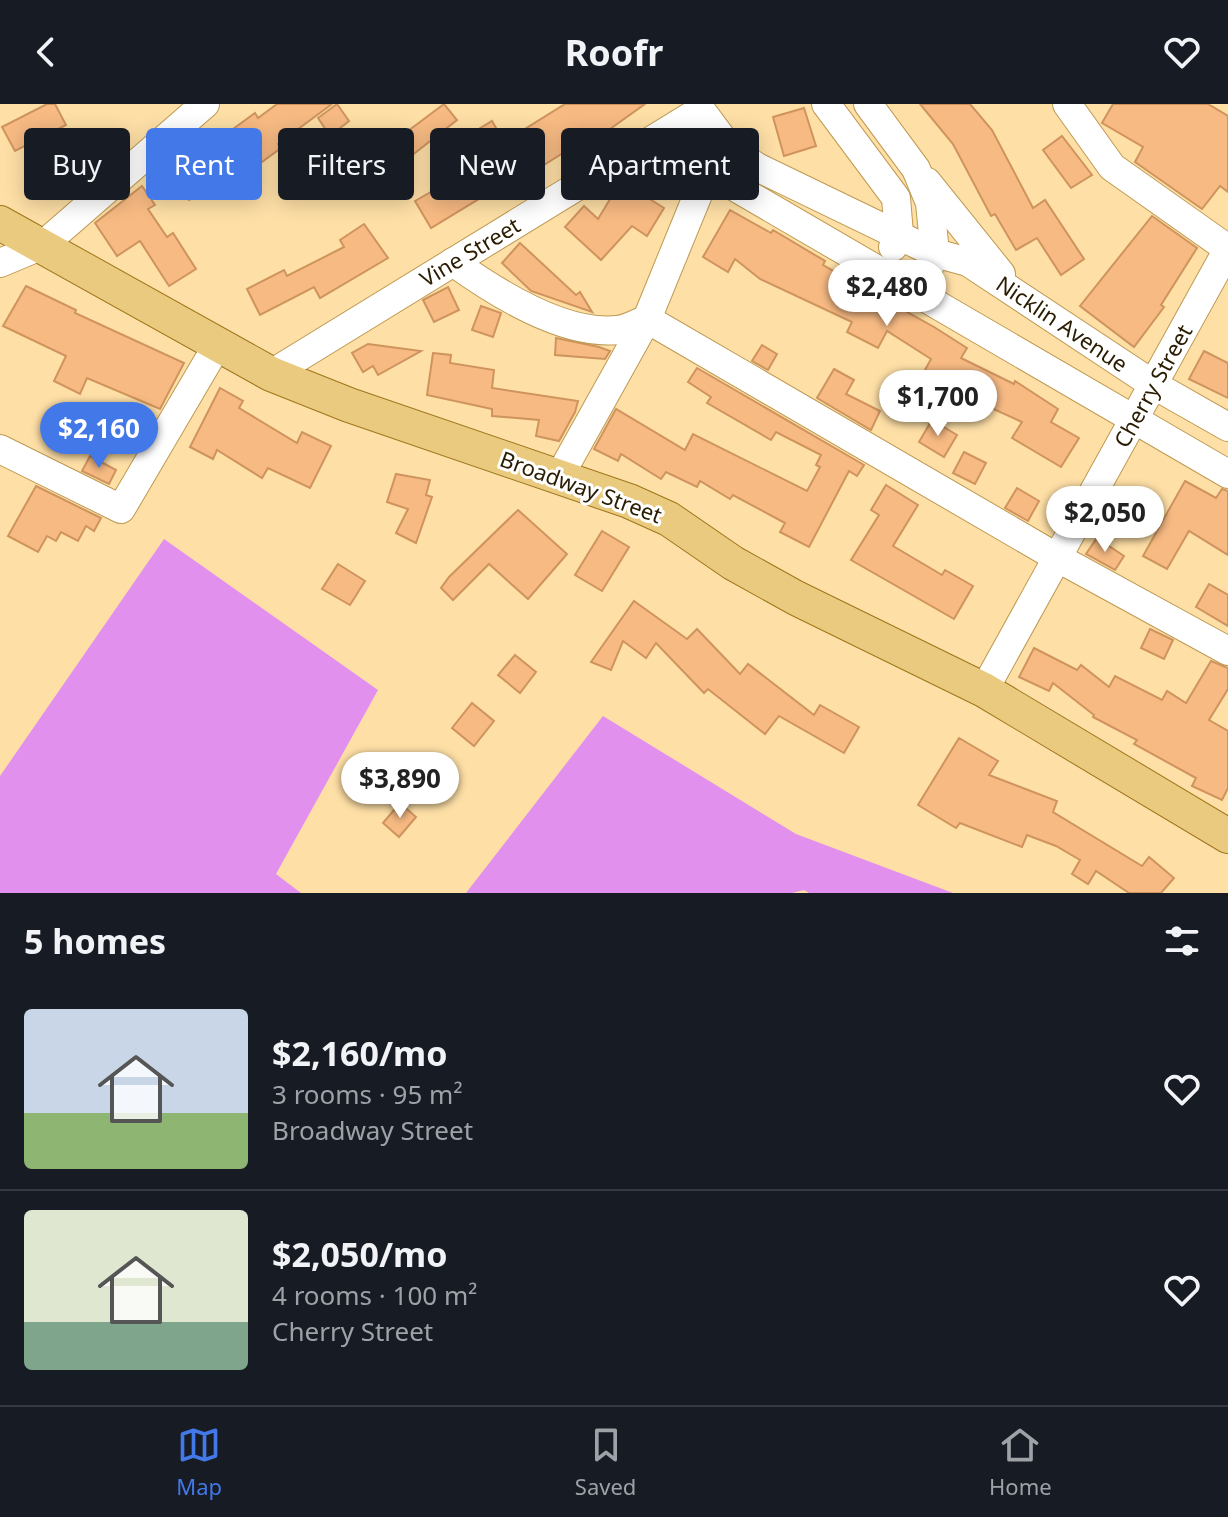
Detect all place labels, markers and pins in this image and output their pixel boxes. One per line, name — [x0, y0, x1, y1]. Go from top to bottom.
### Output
pin: $2,480 — [822, 260, 952, 328]
pin: $1,700 — [873, 370, 1003, 438]
pin: $2,160 — [34, 402, 164, 470]
pin: $2,050 — [1040, 486, 1170, 554]
pin: $3,890 — [335, 752, 465, 820]

